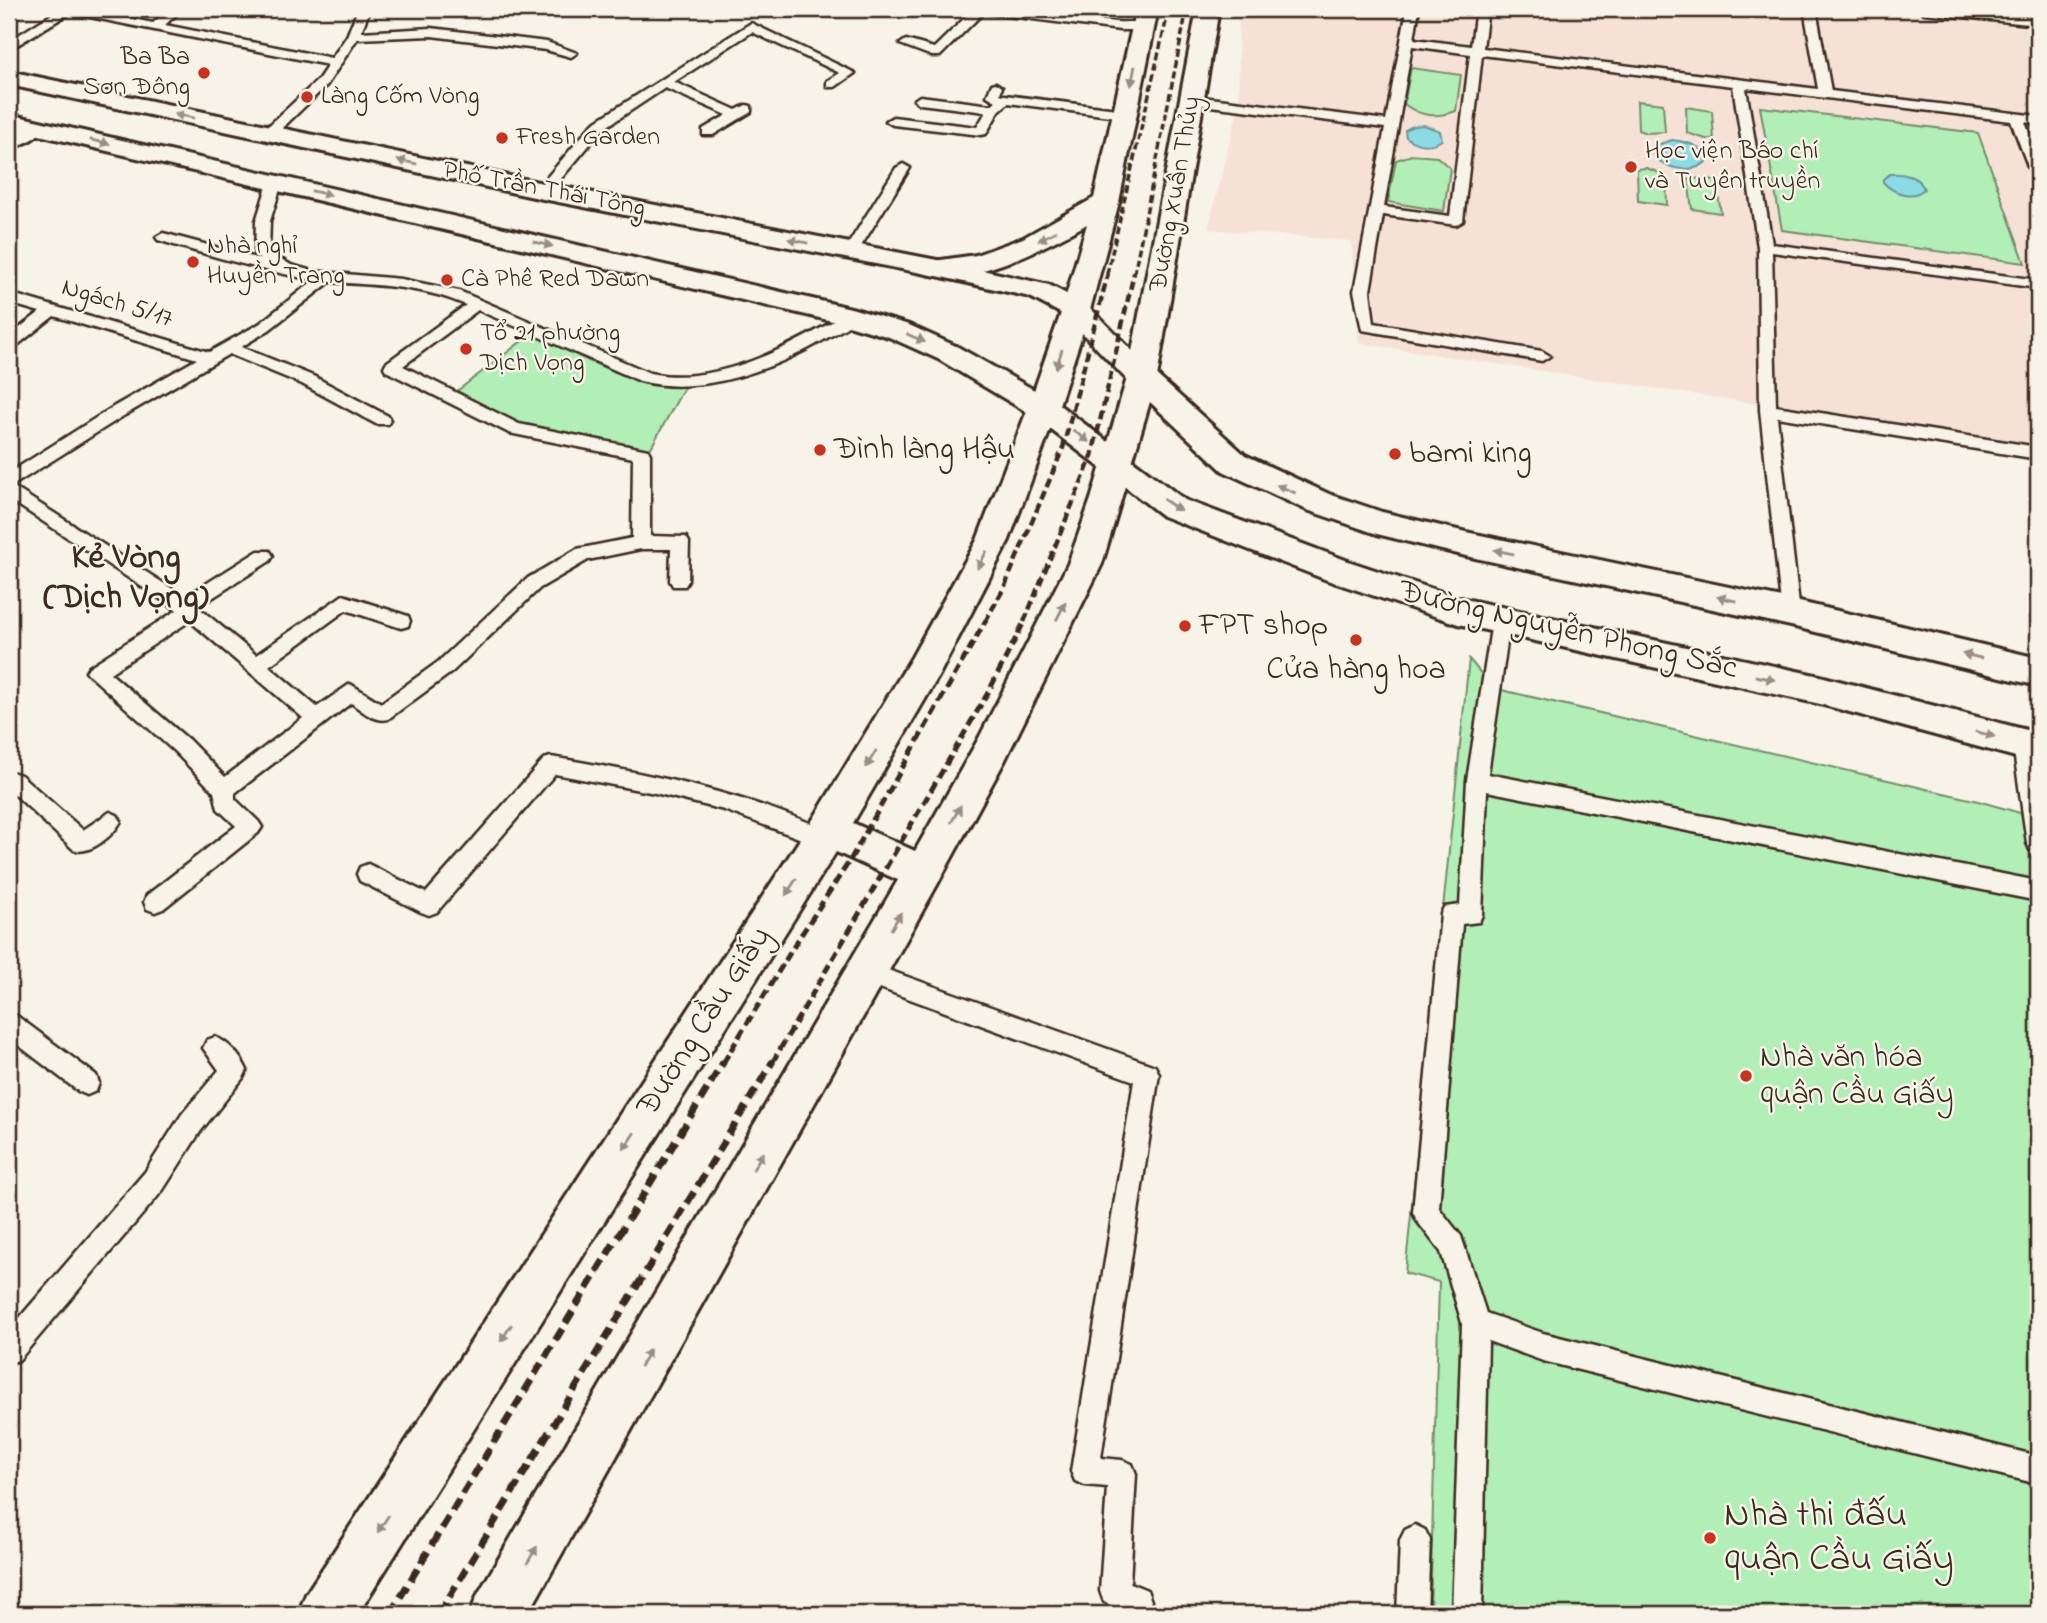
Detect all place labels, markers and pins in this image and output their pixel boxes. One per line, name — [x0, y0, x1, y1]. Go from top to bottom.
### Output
place label: Ba Ba Sơn Đông — [83, 39, 190, 107]
marker: Ba Ba Sơn Đông — [196, 65, 212, 81]
place label: Làng Cốm Vòng — [321, 78, 480, 116]
marker: Làng Cốm Vòng — [299, 89, 315, 105]
place label: Fresh Garden — [515, 119, 660, 157]
marker: Fresh Garden — [494, 130, 510, 146]
place label: Học viện Báo chí và Tuyên truyền — [1645, 133, 1820, 201]
marker: Học viện Báo chí và Tuyên truyền — [1623, 159, 1639, 175]
place label: Nhà nghỉ Huyền Trang — [207, 228, 345, 296]
marker: Nhà nghỉ Huyền Trang — [185, 254, 201, 270]
place label: Cà Phê Red Dawn — [461, 261, 649, 299]
marker: Cà Phê Red Dawn — [439, 272, 455, 288]
place label: Tổ 21 phường Dịch Vọng — [479, 315, 620, 383]
marker: Tổ 21 phường Dịch Vọng — [458, 341, 474, 357]
place label: Đình làng Hậu — [833, 427, 1015, 474]
place label: bami king — [1409, 431, 1532, 478]
marker: Đình làng Hậu — [812, 442, 828, 458]
marker: bami king — [1387, 446, 1403, 462]
place label: FPT shop — [1198, 603, 1328, 650]
marker: FPT shop — [1177, 618, 1193, 634]
marker: Cửa hàng hoa — [1348, 632, 1364, 648]
place label: Cửa hàng hoa — [1266, 647, 1446, 694]
place label: Nhà văn hóa quận Cầu Giấy — [1760, 1035, 1953, 1119]
marker: Nhà văn hóa quận Cầu Giấy — [1738, 1068, 1754, 1084]
place label: Nhà thi đấu quận Cầu Giấy — [1724, 1488, 1954, 1588]
marker: Nhà thi đấu quận Cầu Giấy — [1702, 1530, 1718, 1546]

